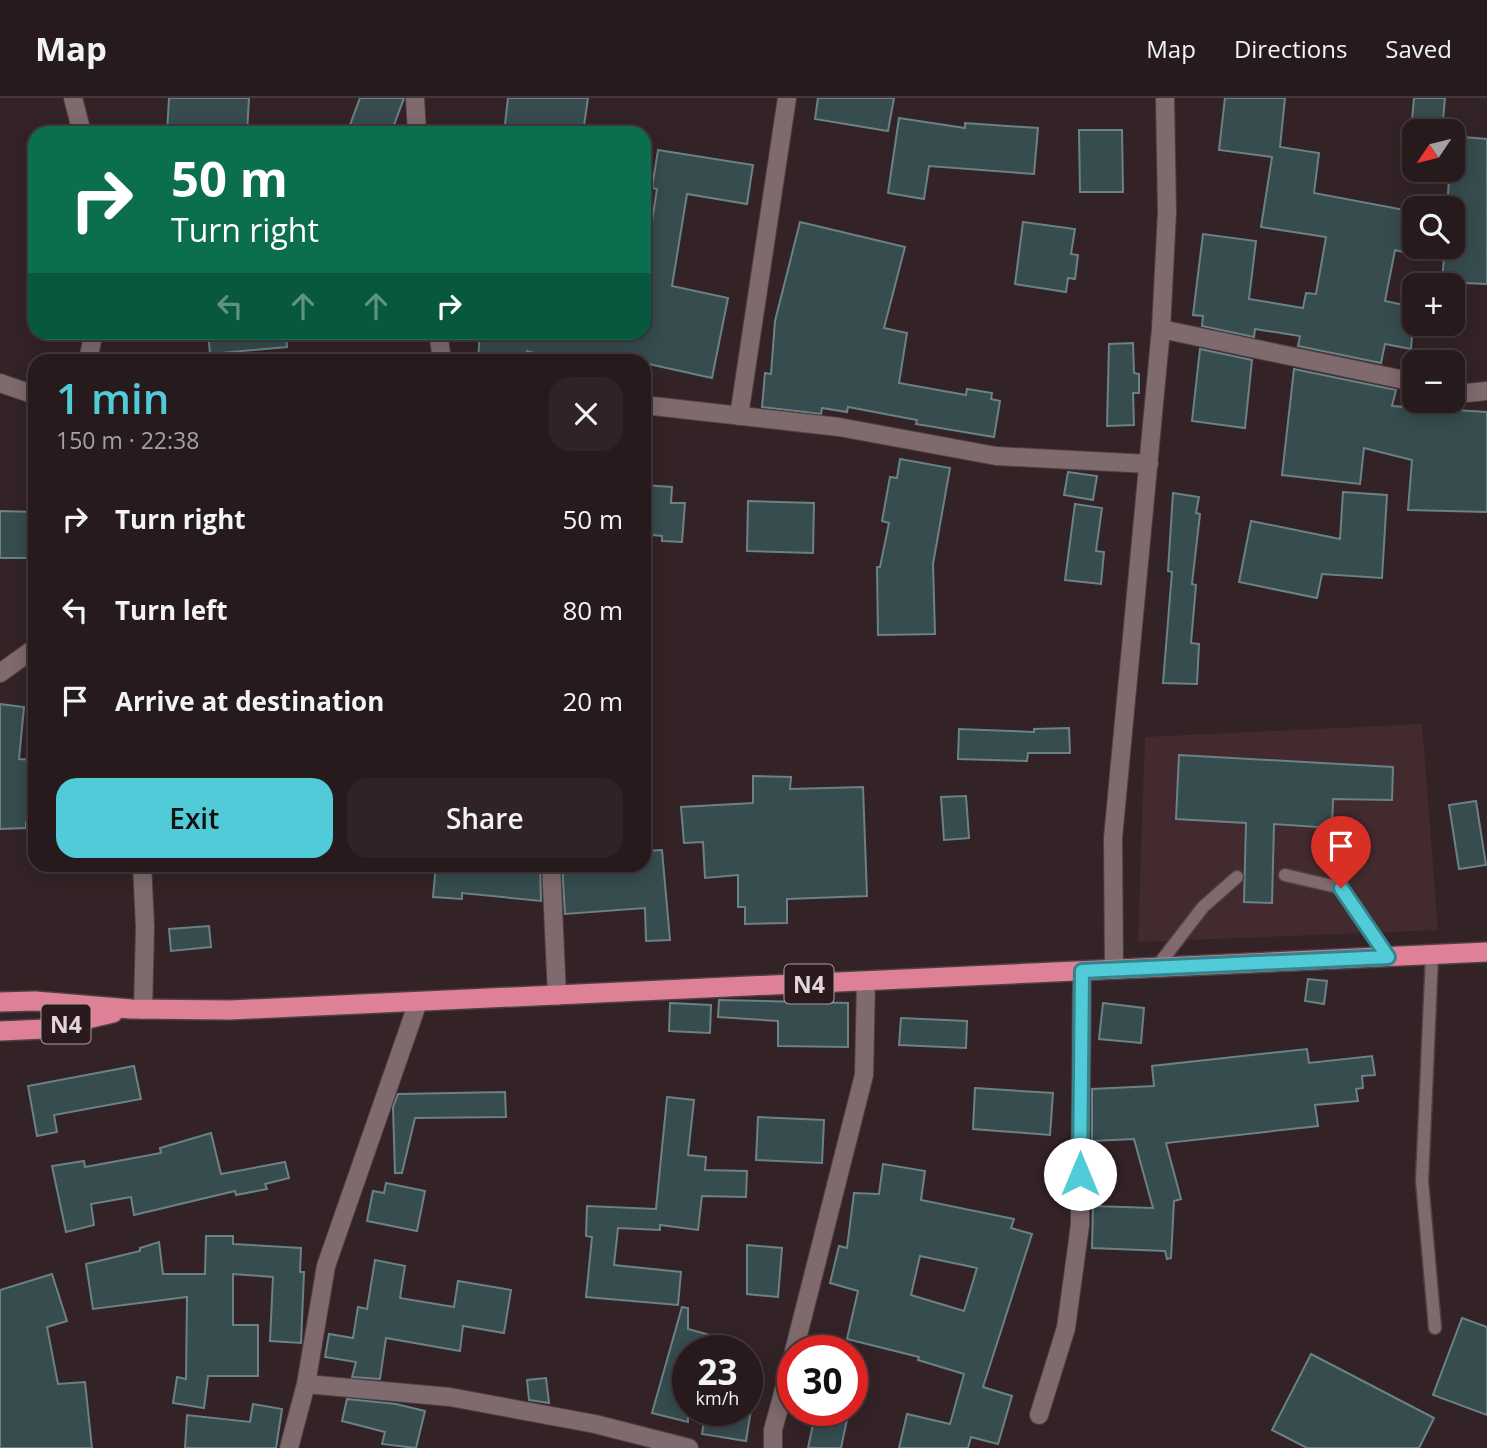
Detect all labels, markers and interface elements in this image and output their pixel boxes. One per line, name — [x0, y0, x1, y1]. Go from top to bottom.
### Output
text: Map — [35, 26, 107, 71]
text: Map — [1146, 32, 1196, 65]
text: Directions — [1234, 32, 1347, 65]
text: Saved — [1385, 32, 1452, 65]
north arrow — [1402, 119, 1465, 182]
map controls — [1402, 119, 1465, 413]
text: 50 m — [171, 145, 288, 211]
icon: right — [56, 154, 147, 245]
button: search — [1402, 196, 1465, 259]
text: Turn right — [171, 208, 319, 251]
button: + — [1402, 273, 1465, 336]
icon: left — [211, 287, 249, 325]
icon: ahead — [284, 287, 322, 325]
icon: ahead — [357, 287, 395, 325]
icon: right — [430, 287, 468, 325]
button: − — [1402, 350, 1465, 413]
text: 1 min — [56, 369, 169, 426]
button: close — [549, 377, 623, 451]
text: 150 m · 22:38 — [56, 424, 199, 456]
icon: right — [56, 500, 94, 538]
text: Turn right — [115, 501, 246, 537]
text: 50 m — [562, 501, 623, 537]
icon: left — [56, 591, 94, 629]
text: Turn left — [115, 592, 227, 628]
text: 80 m — [562, 592, 623, 628]
icon: arrive — [56, 682, 94, 720]
text: Arrive at destination — [115, 683, 384, 719]
text: 20 m — [562, 683, 623, 719]
button: Exit — [56, 778, 333, 858]
button: Share — [347, 778, 623, 858]
pin — [1311, 816, 1371, 888]
icon: arrive — [1322, 827, 1360, 865]
road number: N4 — [784, 964, 834, 1004]
road number: N4 — [42, 1004, 90, 1043]
position arrow — [1043, 1137, 1117, 1211]
speed limit sign: 30 — [777, 1335, 868, 1426]
text: 23 — [697, 1348, 738, 1395]
text: km/h — [696, 1386, 739, 1410]

